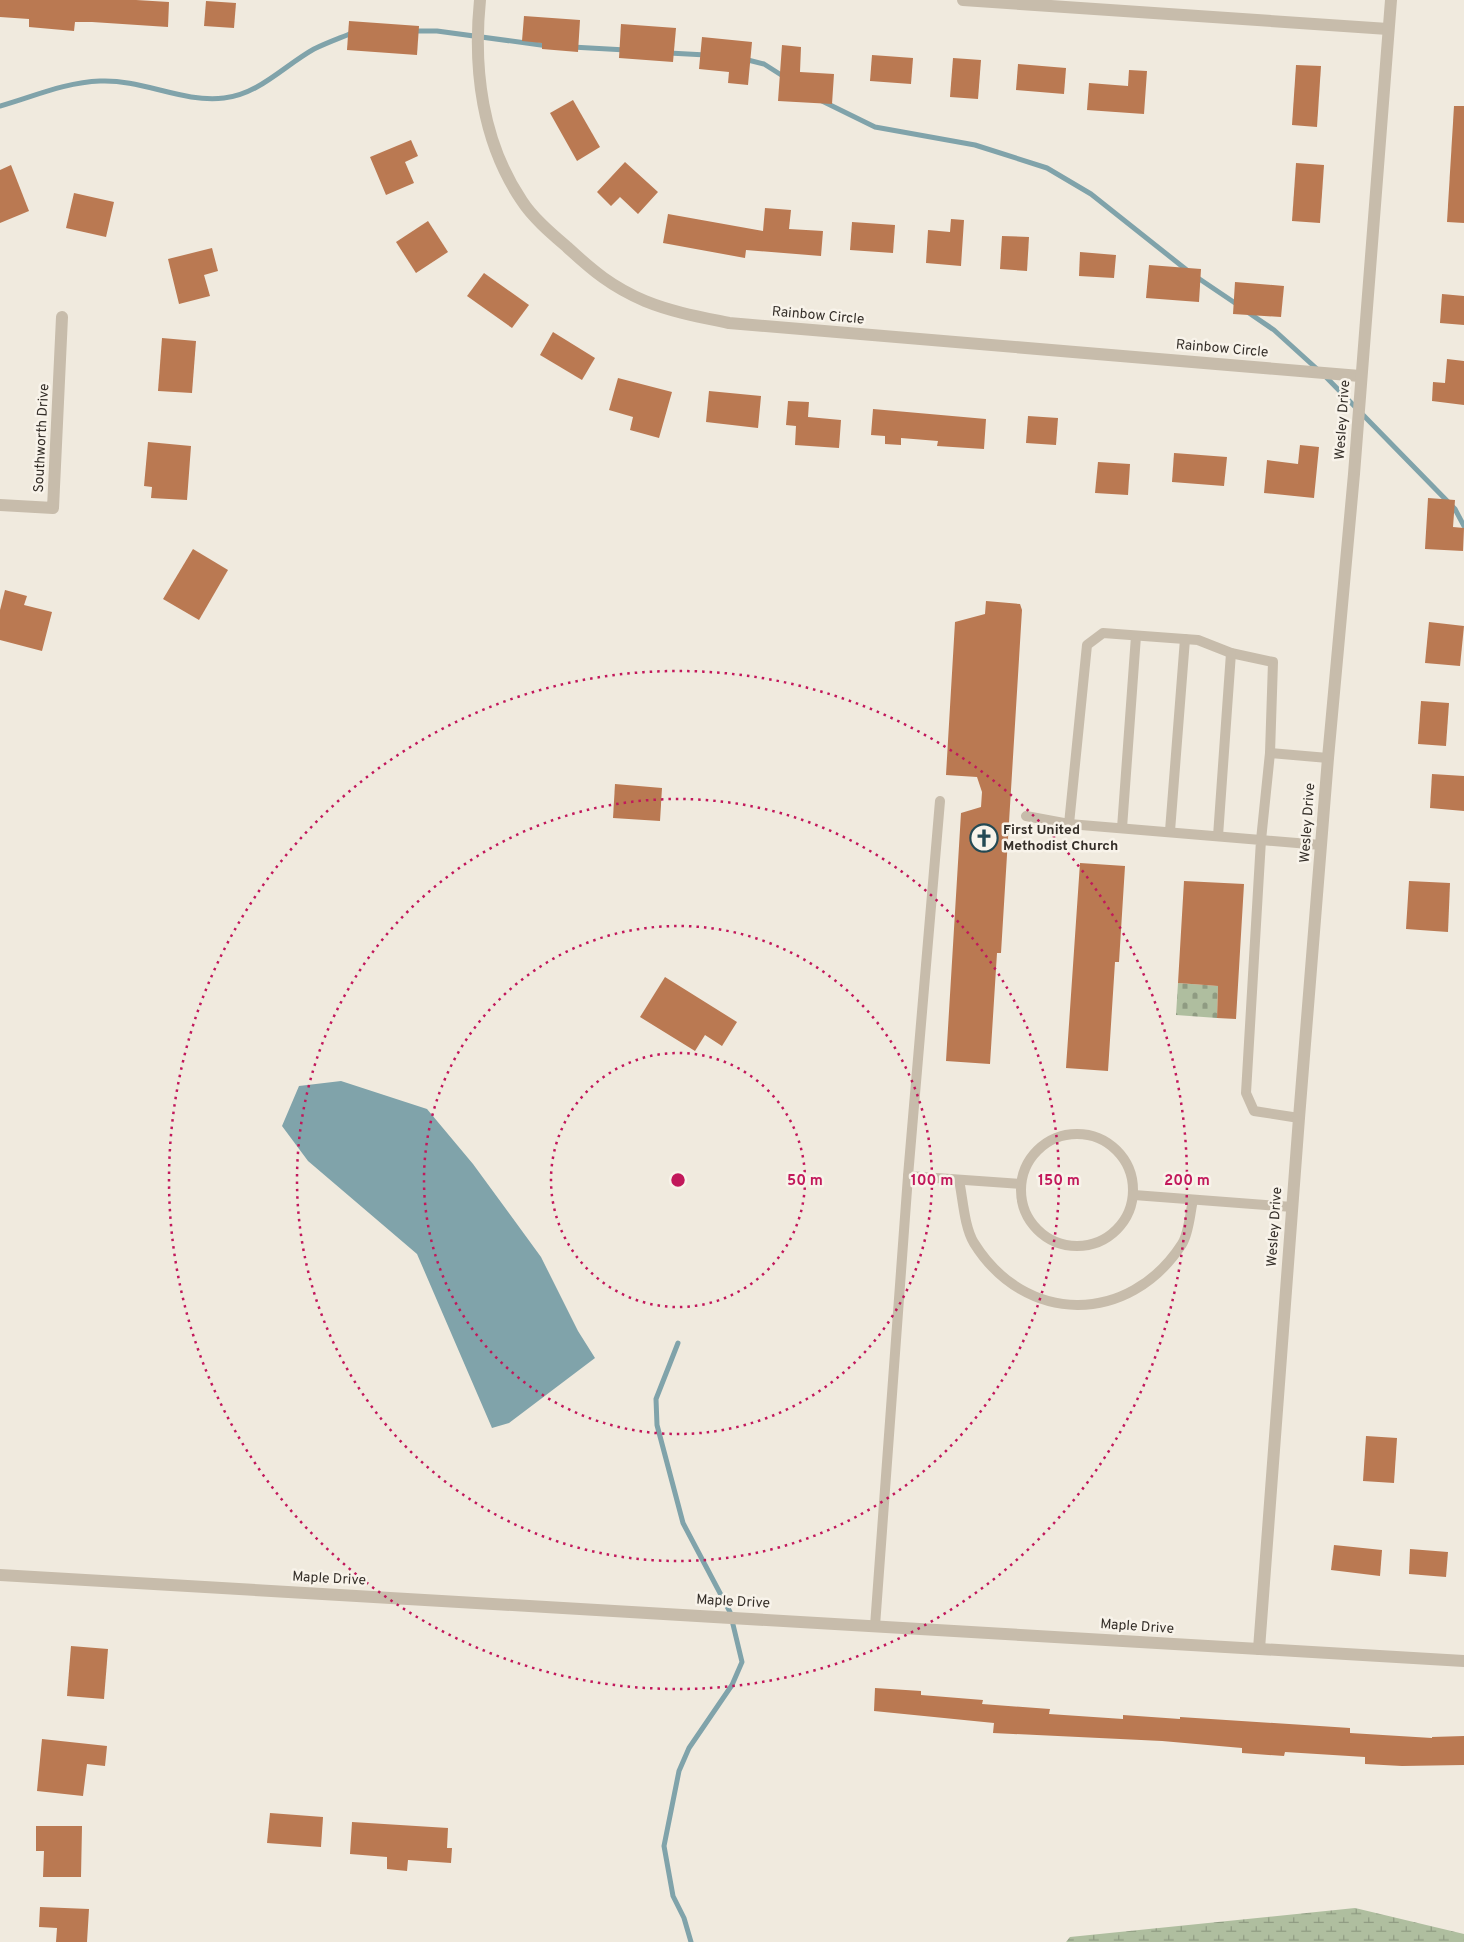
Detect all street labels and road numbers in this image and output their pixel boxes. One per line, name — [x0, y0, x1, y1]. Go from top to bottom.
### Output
street label: Rainbow Circle — [771, 303, 865, 329]
street label: Rainbow Circle — [1175, 336, 1269, 362]
street label: Wesley Drive — [1332, 379, 1354, 461]
street label: Southworth Drive — [31, 383, 53, 493]
street label: Wesley Drive — [1297, 782, 1319, 864]
street label: Wesley Drive — [1264, 1186, 1286, 1268]
street label: Maple Drive — [292, 1569, 366, 1589]
street label: Maple Drive — [696, 1592, 770, 1612]
street label: Maple Drive — [1100, 1616, 1174, 1638]

